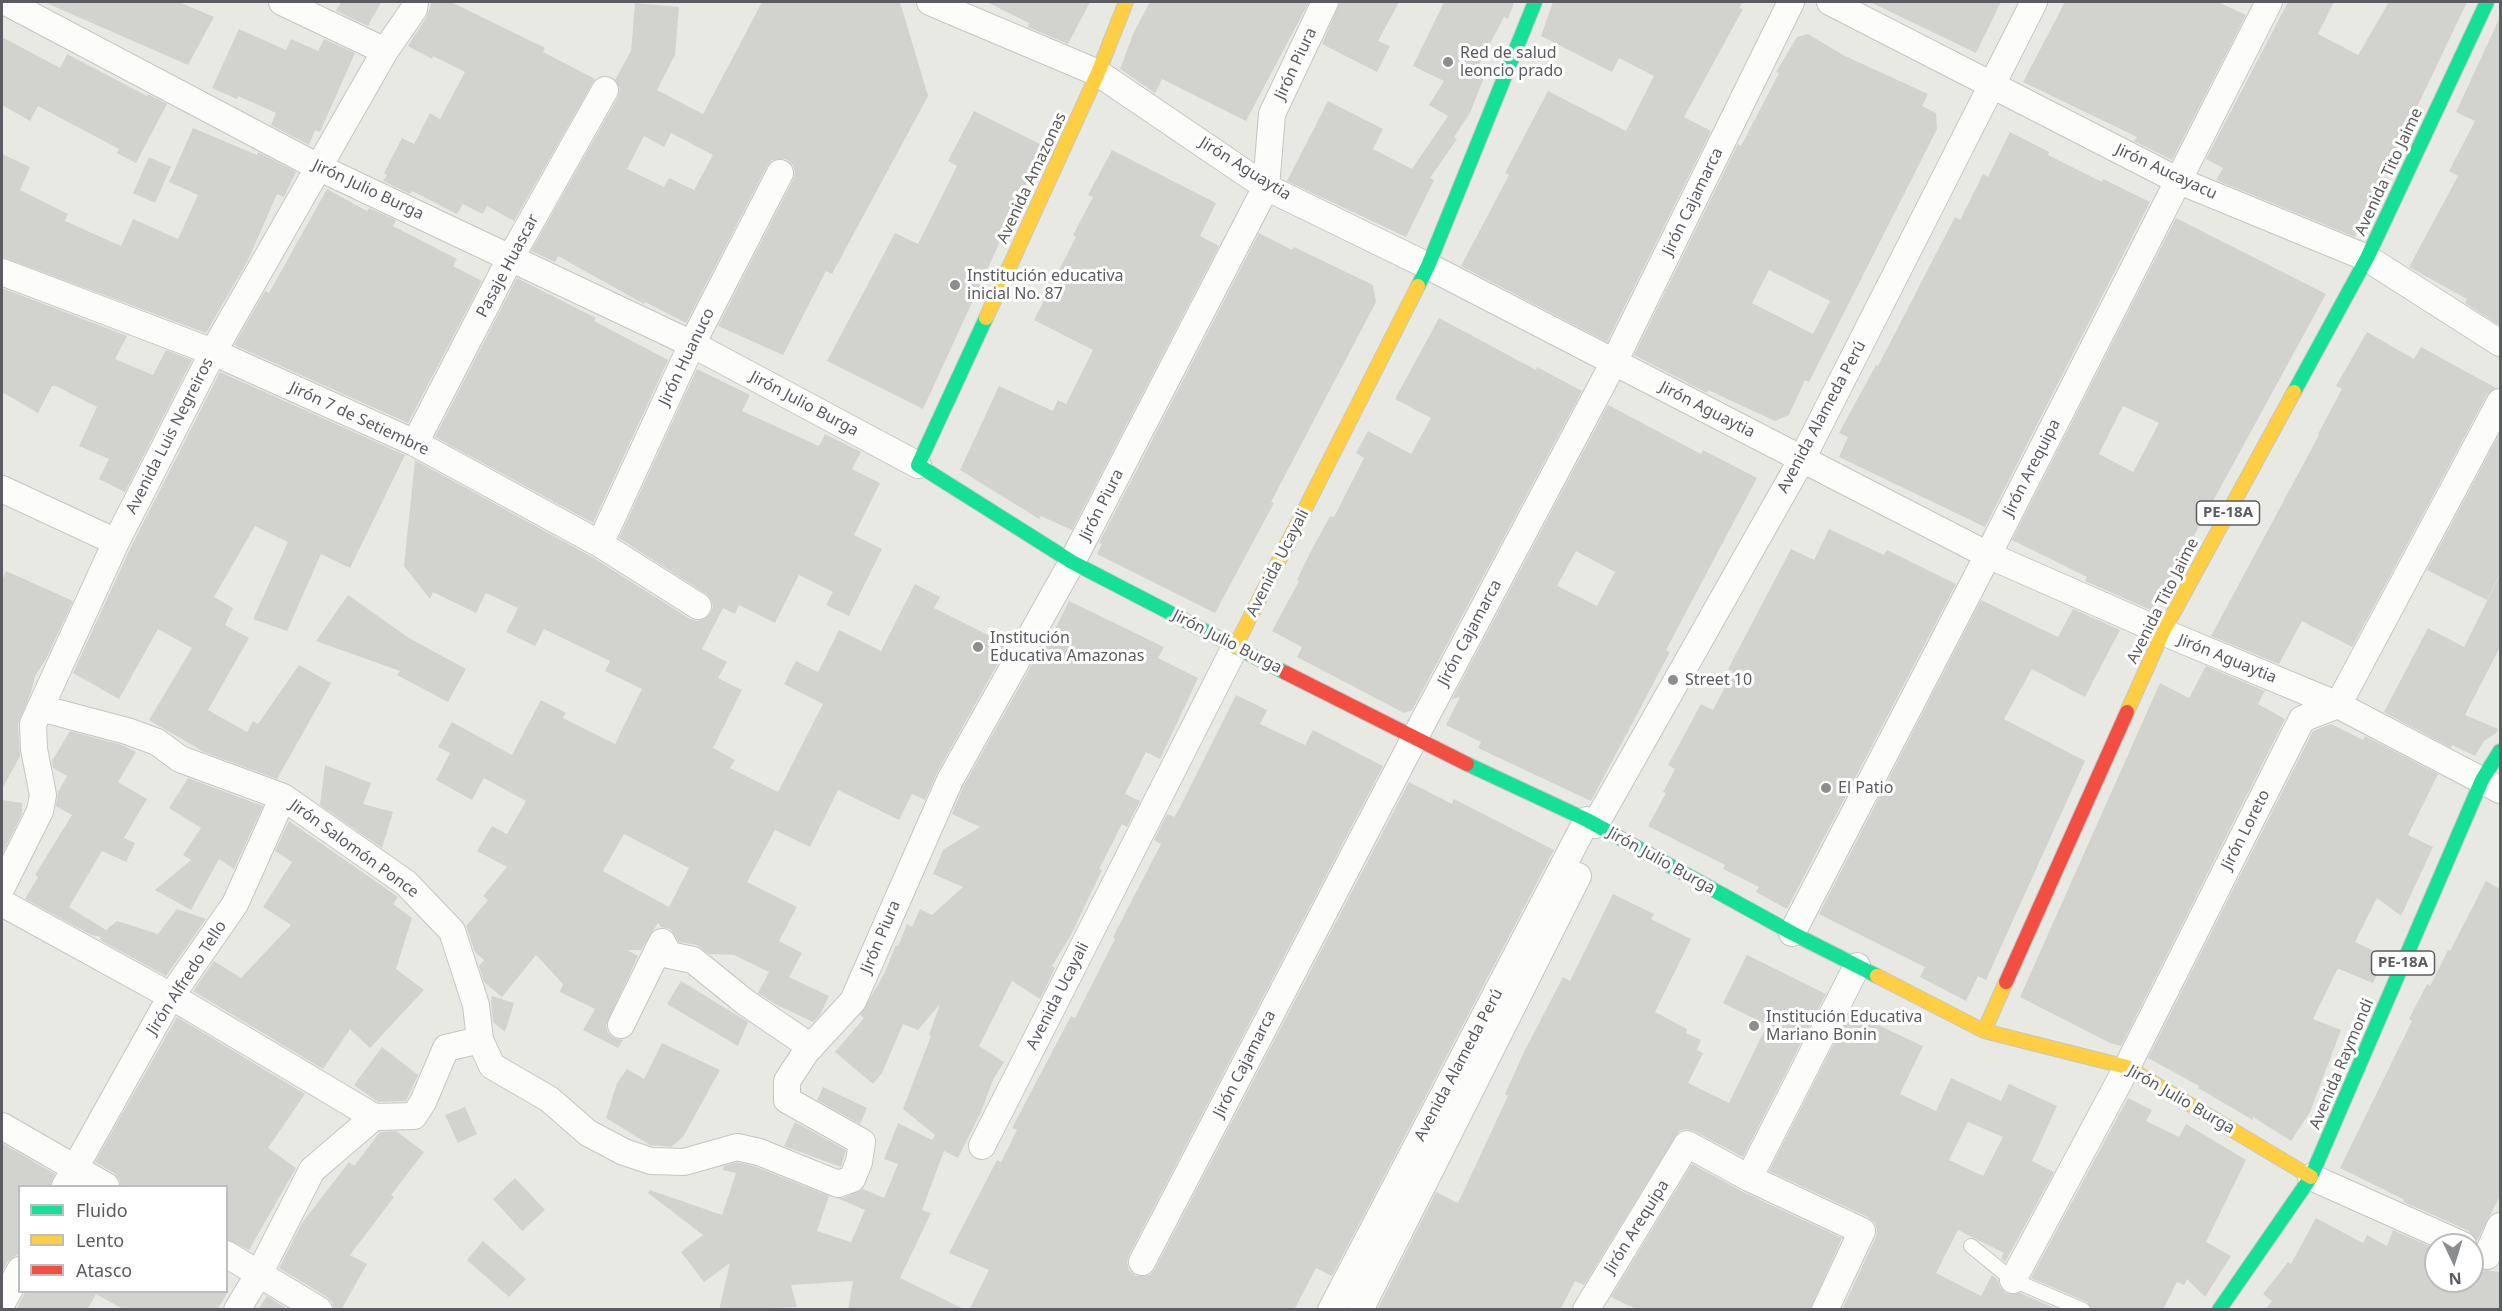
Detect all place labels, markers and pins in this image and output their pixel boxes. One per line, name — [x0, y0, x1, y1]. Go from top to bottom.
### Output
place label: Red de salud leoncio prado — [1460, 43, 1563, 81]
marker: Red de salud leoncio prado — [1441, 55, 1455, 69]
place label: Institución educativa inicial No. 87 — [967, 266, 1123, 304]
marker: Institución educativa inicial No. 87 — [948, 278, 962, 292]
place label: Institución Educativa Amazonas — [990, 628, 1144, 666]
marker: Institución Educativa Amazonas — [971, 640, 985, 654]
place label: Street 10 — [1685, 670, 1752, 690]
marker: Street 10 — [1666, 673, 1680, 687]
place label: El Patio — [1838, 778, 1893, 798]
marker: El Patio — [1819, 781, 1833, 795]
place label: Institución Educativa Mariano Bonin — [1766, 1007, 1922, 1045]
marker: Institución Educativa Mariano Bonin — [1747, 1019, 1761, 1033]

